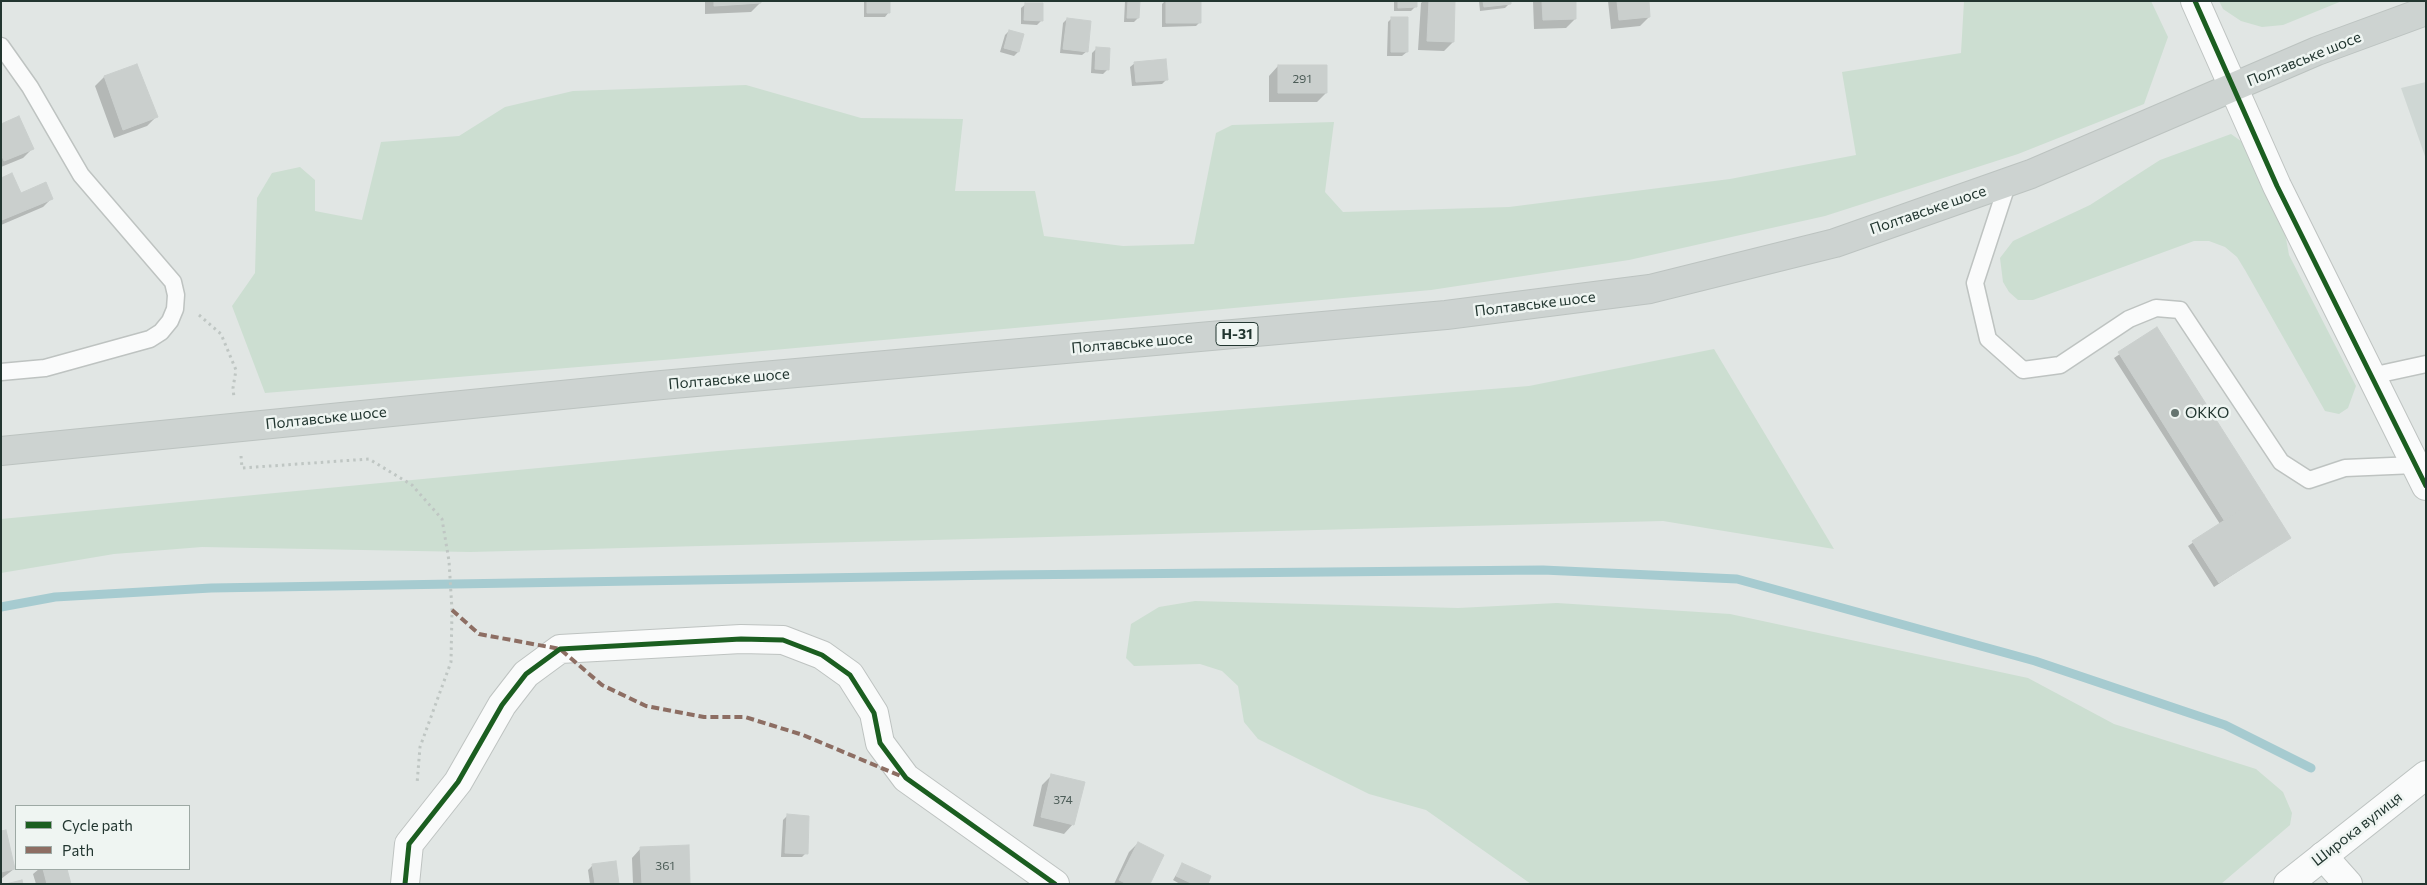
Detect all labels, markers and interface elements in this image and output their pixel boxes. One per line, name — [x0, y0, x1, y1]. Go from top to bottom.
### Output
street label: Полтавське шосе — [2244, 28, 2364, 90]
house number: 291 — [1292, 72, 1312, 86]
street label: Полтавське шосе — [1867, 182, 1989, 238]
street label: Полтавське шосе — [1473, 288, 1597, 320]
road number: Н-31 — [1216, 322, 1258, 346]
street label: Полтавське шосе — [1071, 329, 1193, 357]
street label: Полтавське шосе — [668, 365, 790, 393]
street label: Полтавське шосе — [264, 403, 388, 433]
place label: ОККО — [2185, 404, 2229, 422]
marker: ОККО — [2169, 407, 2181, 419]
street label: Широка вулиця — [2308, 788, 2406, 870]
house number: 374 — [1053, 793, 1073, 807]
legend — [15, 805, 190, 870]
text: Cycle path — [62, 816, 133, 834]
text: Path — [62, 841, 94, 859]
house number: 361 — [655, 859, 675, 873]

